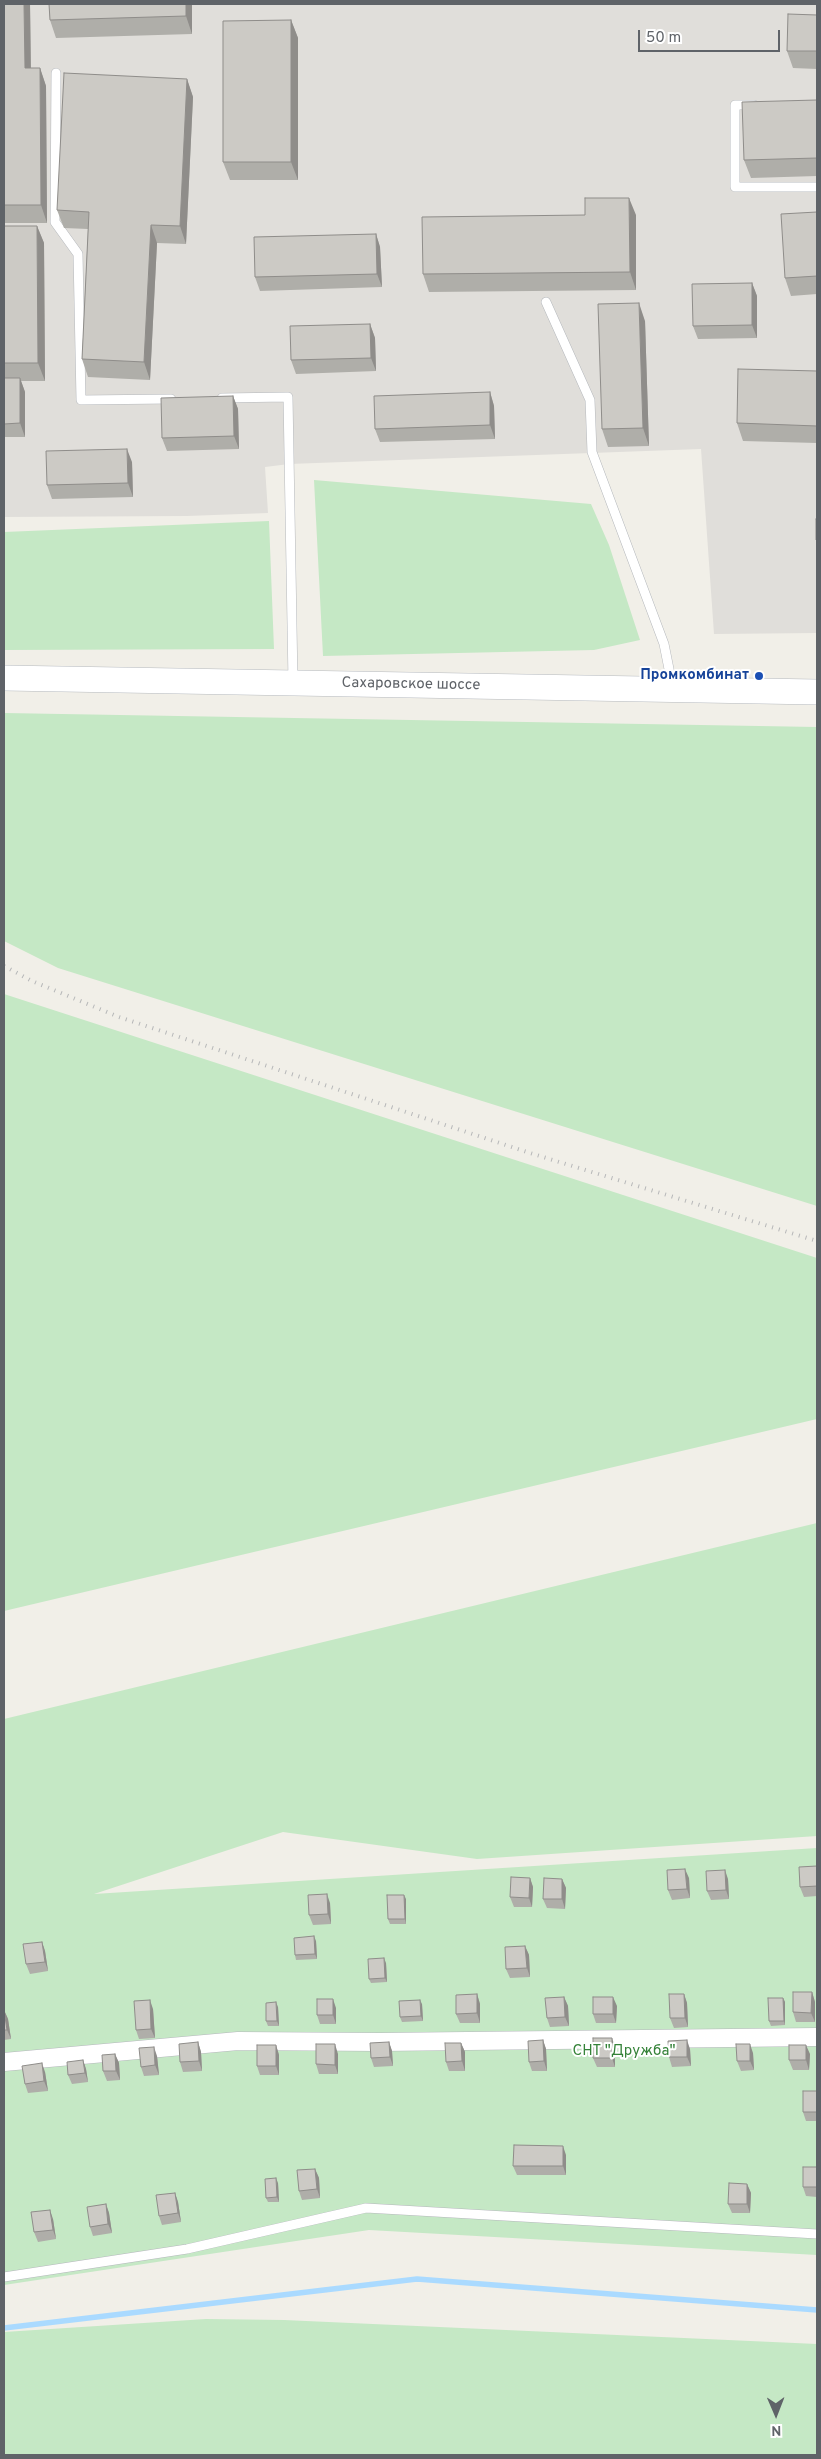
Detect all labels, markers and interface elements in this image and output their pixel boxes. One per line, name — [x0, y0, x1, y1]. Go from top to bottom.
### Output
scale bar — [641, 20, 784, 52]
text: 50 m — [646, 29, 681, 48]
place label: Промкомбинат — [640, 667, 749, 685]
marker: Промкомбинат — [753, 670, 765, 682]
street label: Сахаровское шоссе — [341, 675, 481, 695]
park label: СНТ "Дружба" — [573, 2043, 675, 2061]
north arrow — [751, 2389, 801, 2439]
text: N — [771, 2421, 781, 2438]

